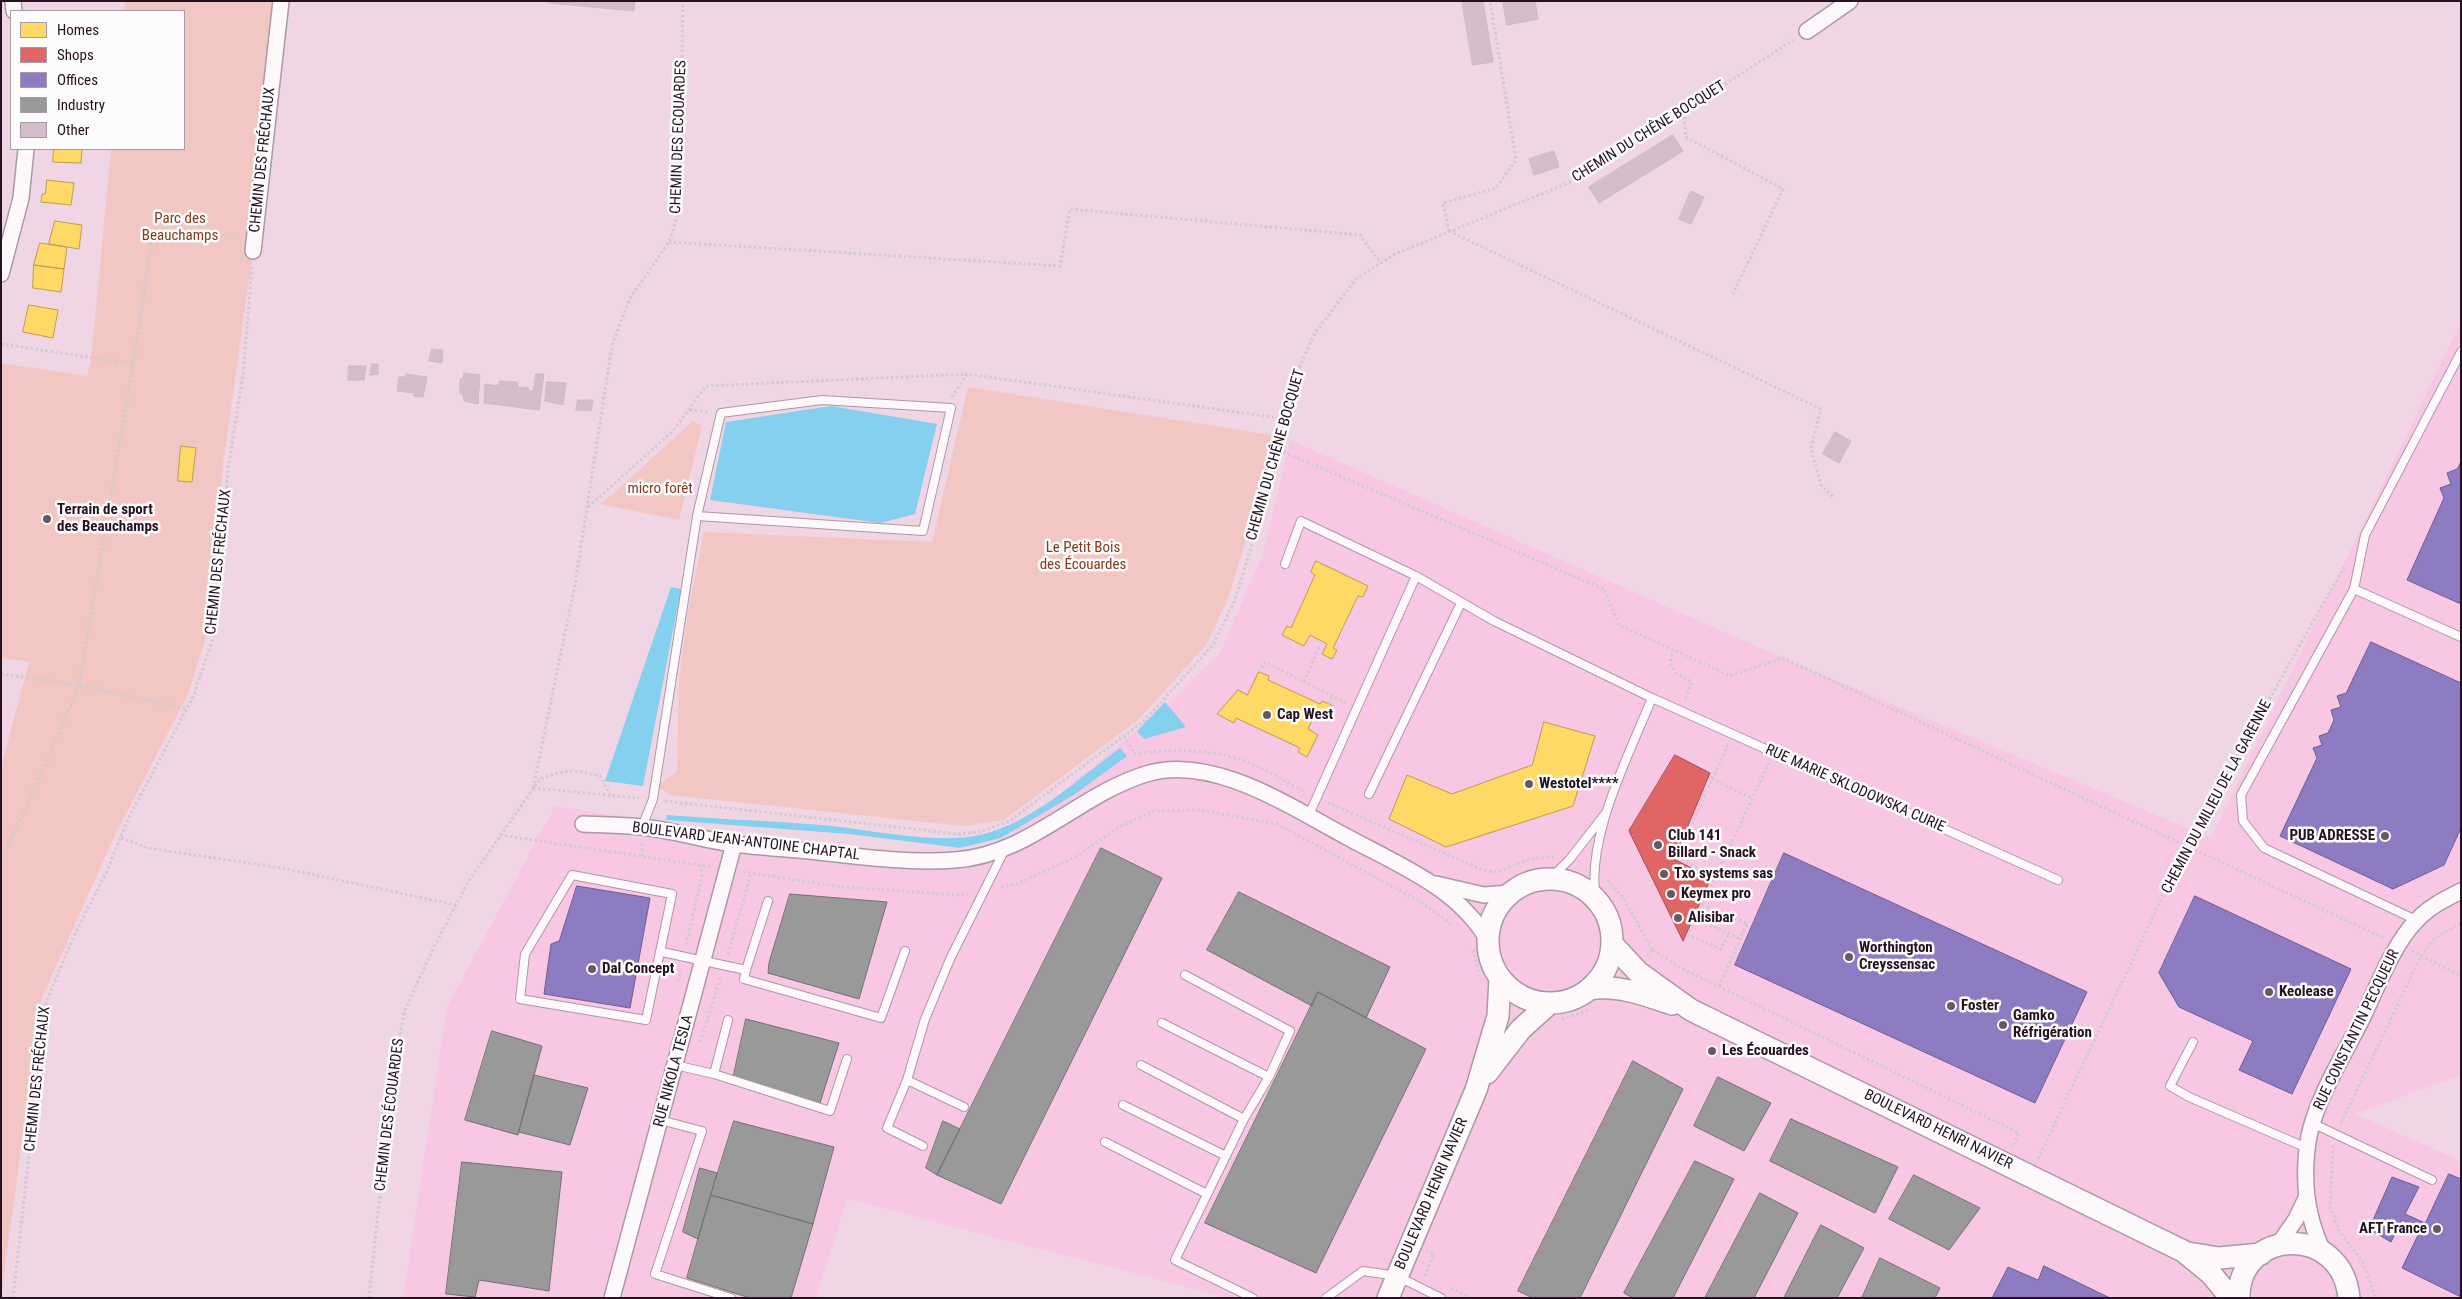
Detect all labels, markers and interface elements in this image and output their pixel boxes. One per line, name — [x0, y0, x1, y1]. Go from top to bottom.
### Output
legend — [10, 10, 185, 150]
text: Homes — [57, 21, 99, 39]
text: Shops — [57, 46, 94, 64]
street label: CHEMIN DES ECOUARDES — [667, 60, 691, 214]
text: Offices — [57, 71, 98, 89]
street label: CHEMIN DU CHÊNE BOCQUET — [1569, 77, 1729, 187]
street label: CHEMIN DES FRÉCHAUX — [246, 86, 280, 234]
text: Industry — [57, 96, 105, 114]
text: Other — [57, 121, 89, 139]
park label: Parc des Beauchamps — [142, 210, 218, 245]
street label: CHEMIN DU CHÊNE BOCQUET — [1243, 367, 1309, 543]
park label: micro forêt — [627, 480, 693, 498]
street label: CHEMIN DES FRÉCHAUX — [202, 488, 236, 636]
place label: Terrain de sport des Beauchamps — [57, 501, 159, 536]
marker: Terrain de sport des Beauchamps — [41, 513, 53, 525]
park label: Le Petit Bois des Écouardes — [1040, 539, 1126, 574]
street label: CHEMIN DU MILIEU DE LA GARENNE — [2158, 697, 2276, 897]
place label: Cap West — [1277, 706, 1333, 724]
marker: Cap West — [1261, 709, 1273, 721]
street label: RUE MARIE SKLODOWSKA CURIE — [1762, 741, 1948, 837]
place label: Westotel**** — [1539, 775, 1619, 793]
marker: Westotel**** — [1523, 778, 1535, 790]
street label: BOULEVARD JEAN-ANTOINE CHAPTAL — [631, 819, 861, 865]
place label: Club 141 Billard - Snack — [1668, 827, 1756, 862]
place label: PUB ADRESSE — [2289, 827, 2375, 845]
marker: PUB ADRESSE — [2379, 830, 2391, 842]
marker: Club 141 Billard - Snack — [1652, 839, 1664, 851]
place label: Txo systems sas — [1674, 865, 1773, 883]
marker: Txo systems sas — [1658, 868, 1670, 880]
place label: Keymex pro — [1681, 885, 1751, 903]
marker: Keymex pro — [1665, 888, 1677, 900]
place label: Alisibar — [1688, 909, 1735, 927]
marker: Alisibar — [1672, 912, 1684, 924]
place label: Worthington Creyssensac — [1859, 939, 1935, 974]
street label: RUE CONSTANTIN PECQUEUR — [2310, 947, 2404, 1113]
marker: Worthington Creyssensac — [1843, 951, 1855, 963]
place label: Dal Concept — [602, 960, 674, 978]
marker: Dal Concept — [586, 963, 598, 975]
place label: Keolease — [2279, 983, 2334, 1001]
marker: Keolease — [2263, 986, 2275, 998]
place label: Foster — [1961, 997, 1999, 1015]
marker: Foster — [1945, 1000, 1957, 1012]
street label: CHEMIN DES FRÉCHAUX — [21, 1005, 55, 1153]
place label: Gamko Réfrigération — [2013, 1007, 2092, 1042]
street label: RUE NIKOLA TESLA — [650, 1013, 698, 1129]
marker: Gamko Réfrigération — [1997, 1019, 2009, 1031]
street label: CHEMIN DES ÉCOUARDES — [372, 1037, 408, 1193]
place label: Les Écouardes — [1722, 1042, 1809, 1060]
marker: Les Écouardes — [1706, 1045, 1718, 1057]
street label: BOULEVARD HENRI NAVIER — [1861, 1086, 2015, 1174]
street label: BOULEVARD HENRI NAVIER — [1392, 1116, 1472, 1272]
place label: AFT France — [2359, 1220, 2427, 1238]
marker: AFT France — [2431, 1223, 2443, 1235]

